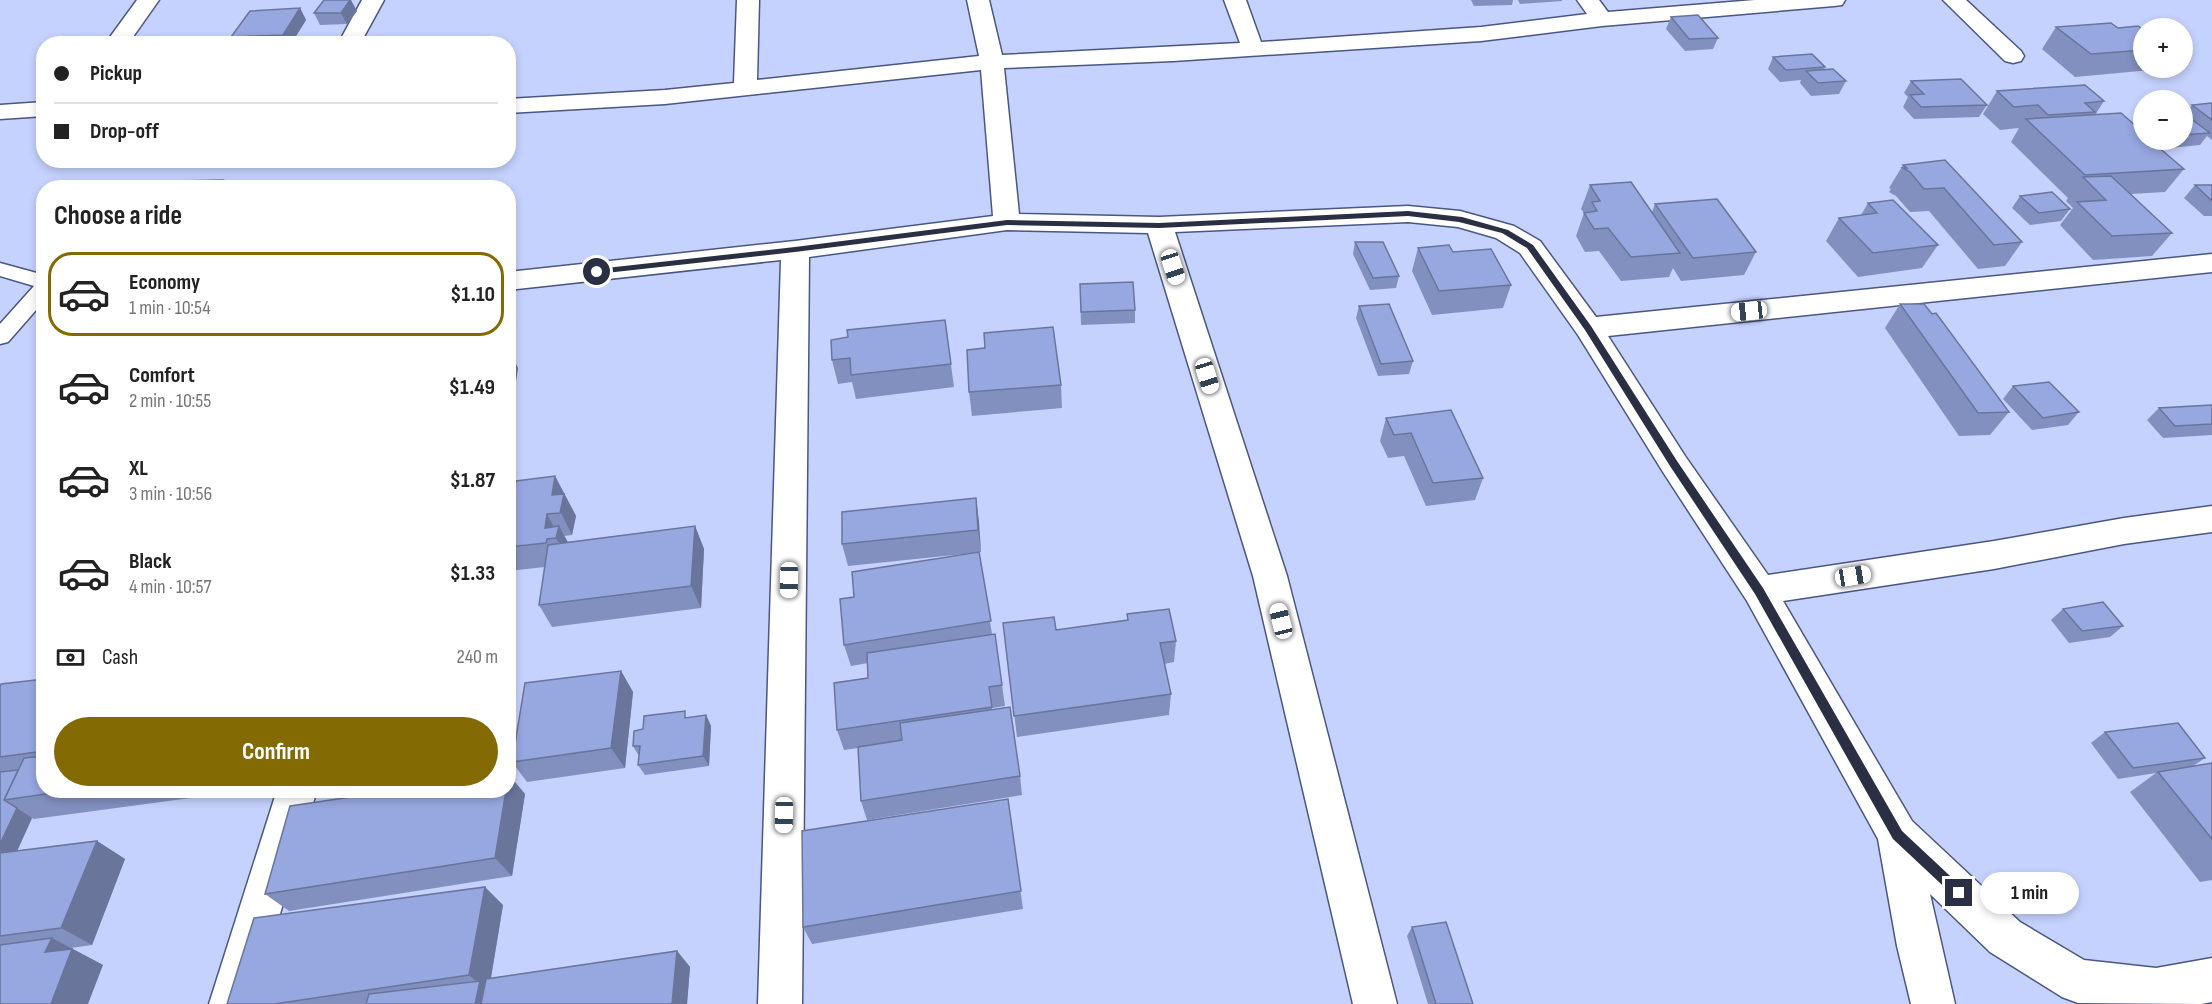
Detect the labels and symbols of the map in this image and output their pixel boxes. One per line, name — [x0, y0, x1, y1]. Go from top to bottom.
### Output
car — [1159, 247, 1187, 287]
route start — [583, 258, 610, 285]
car — [1730, 300, 1768, 322]
car — [1193, 356, 1221, 396]
car — [780, 562, 798, 598]
car — [1834, 564, 1872, 588]
car — [1268, 601, 1294, 641]
car — [775, 797, 793, 833]
callout: 1 min — [1980, 872, 2079, 914]
route end — [1945, 879, 1972, 906]

